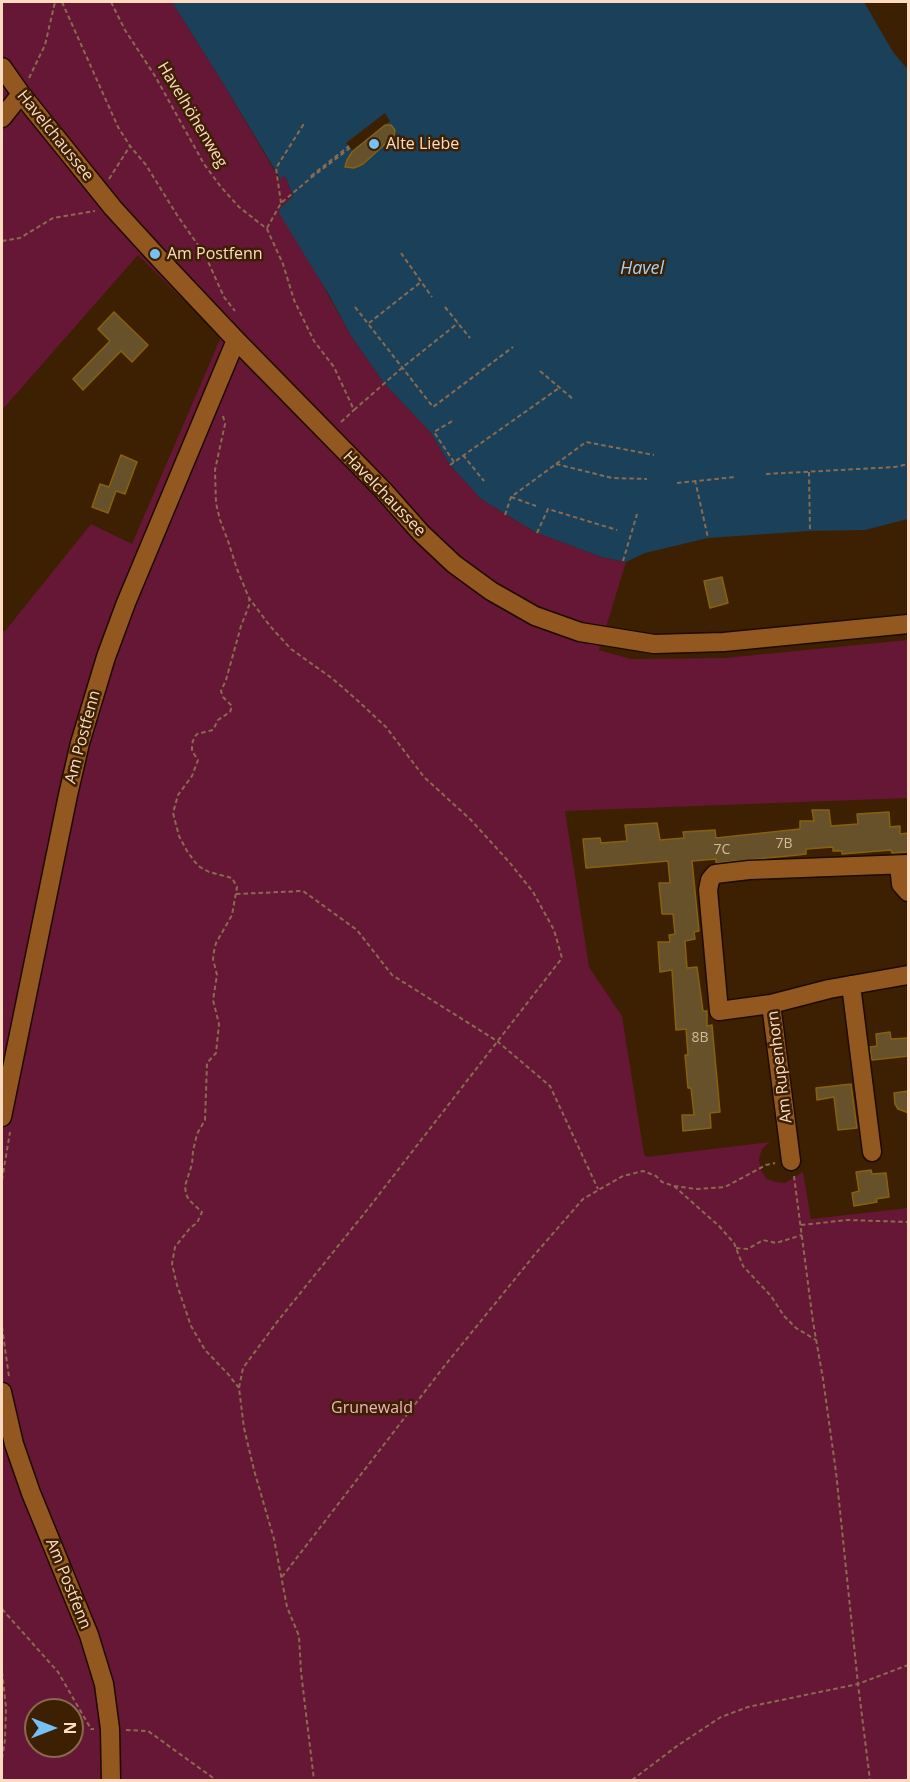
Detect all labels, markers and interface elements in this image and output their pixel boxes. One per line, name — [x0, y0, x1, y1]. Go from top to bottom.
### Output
street label: Havelhöhenweg — [153, 59, 231, 171]
street label: Havelchaussee — [13, 87, 97, 185]
place label: Alte Liebe — [386, 134, 459, 154]
marker: Alte Liebe — [367, 137, 381, 151]
place label: Am Postfenn — [167, 244, 263, 264]
marker: Am Postfenn — [148, 247, 162, 261]
water label: Havel — [620, 258, 664, 280]
street label: Havelchaussee — [339, 447, 429, 541]
street label: Am Postfenn — [61, 688, 105, 786]
house number: 7B — [775, 836, 793, 852]
house number: 7C — [714, 842, 730, 858]
street label: Am Rupenhorn — [764, 1010, 796, 1124]
house number: 8B — [691, 1030, 709, 1046]
park label: Grunewald — [331, 1398, 413, 1418]
street label: Am Postfenn — [41, 1536, 95, 1632]
north arrow — [24, 1698, 84, 1758]
text: N — [59, 1721, 81, 1735]

